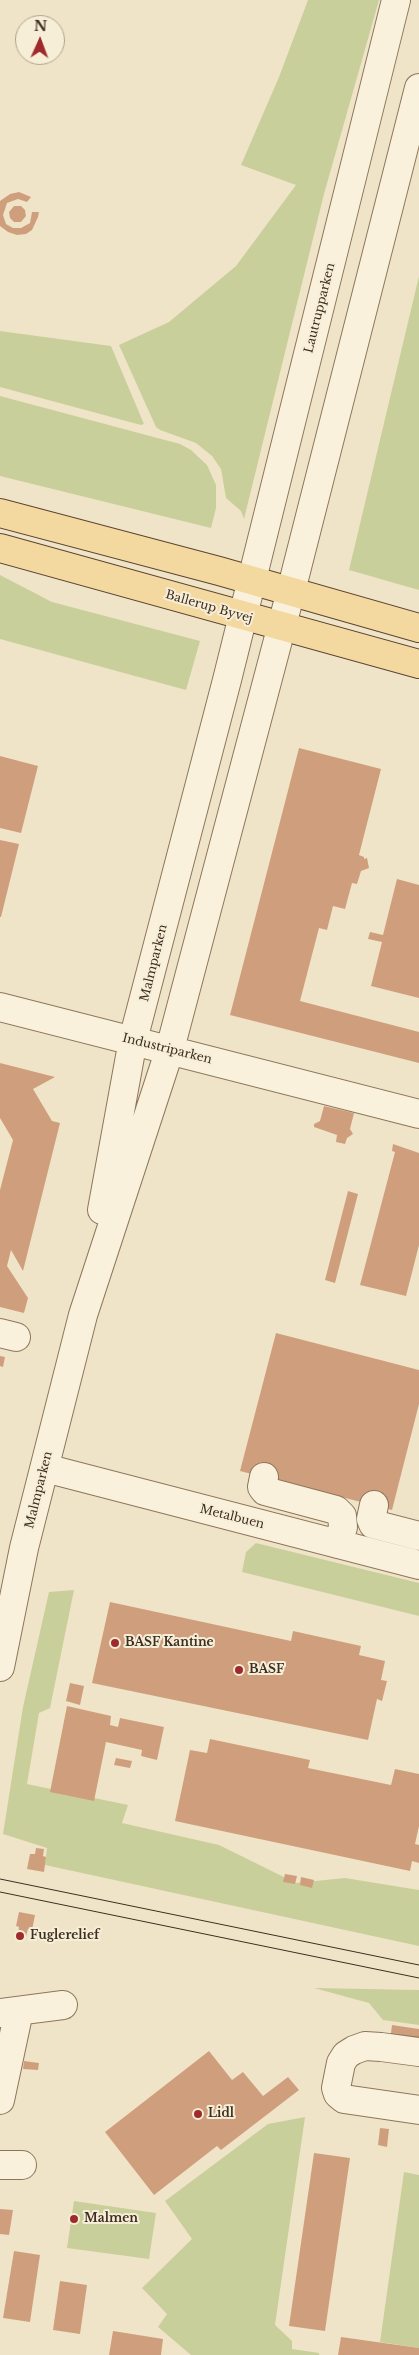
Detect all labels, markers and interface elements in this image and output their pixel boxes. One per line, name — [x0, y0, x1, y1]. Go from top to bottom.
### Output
north arrow — [15, 15, 65, 65]
text: N — [34, 17, 47, 35]
street label: Lautrupparken — [302, 261, 338, 355]
street label: Ballerup Byvej — [164, 588, 254, 626]
street label: Malmparken — [137, 923, 171, 1003]
street label: Industriparken — [121, 1031, 213, 1067]
street label: Malmparken — [22, 1450, 56, 1530]
street label: Metalbuen — [198, 1502, 266, 1532]
place label: BASF Kantine — [125, 1636, 214, 1650]
marker: BASF Kantine — [109, 1637, 121, 1649]
place label: BASF — [249, 1663, 284, 1677]
marker: BASF — [233, 1664, 245, 1676]
place label: Fuglerelief — [30, 1929, 99, 1943]
marker: Fuglerelief — [14, 1930, 26, 1942]
place label: Lidl — [208, 2107, 234, 2121]
marker: Lidl — [192, 2108, 204, 2120]
place label: Malmen — [84, 2212, 138, 2226]
marker: Malmen — [68, 2213, 80, 2225]

